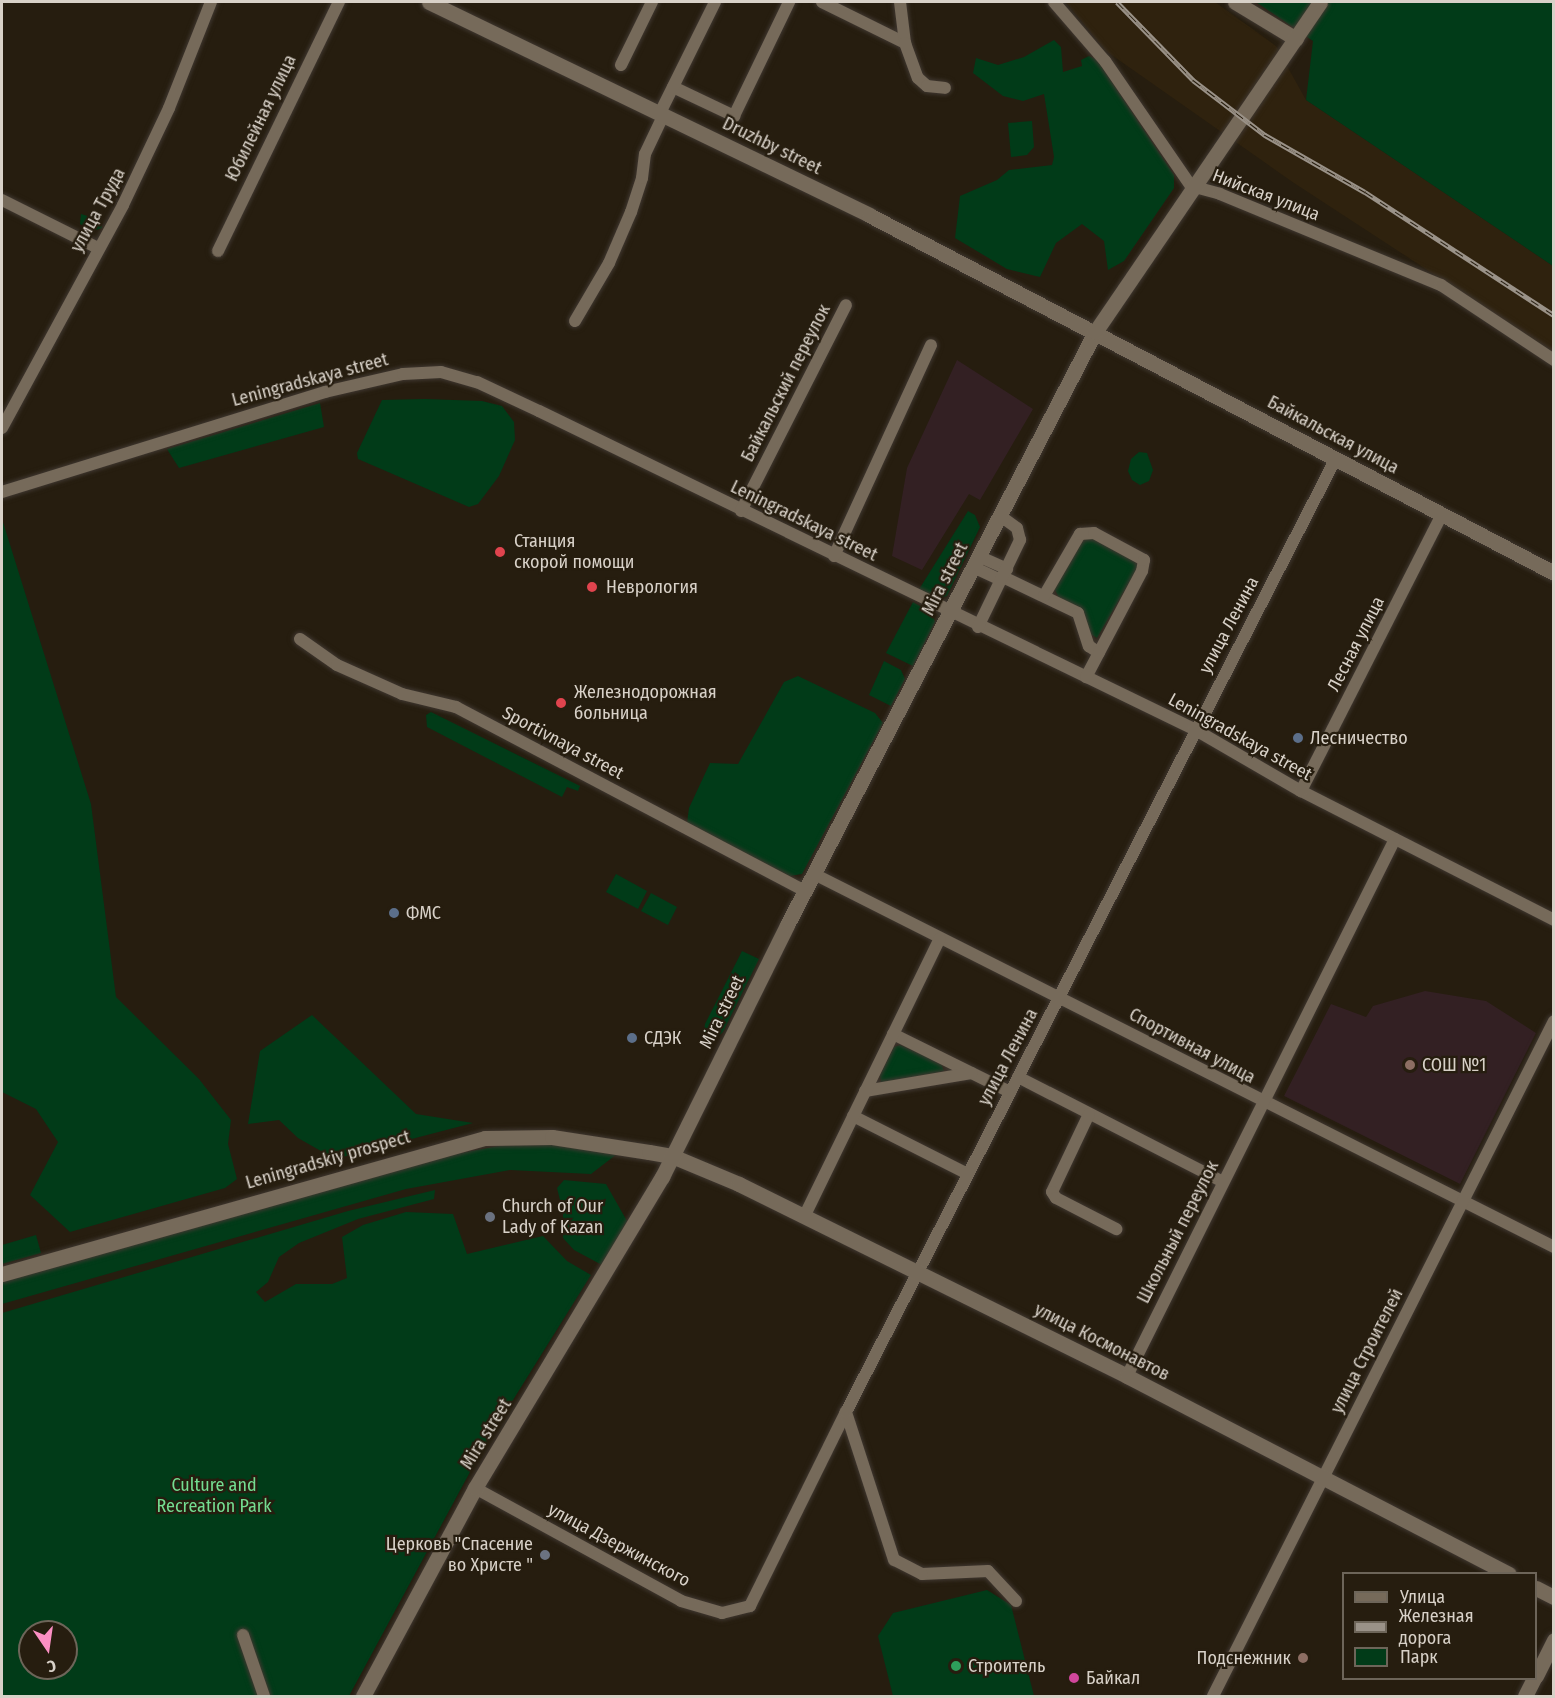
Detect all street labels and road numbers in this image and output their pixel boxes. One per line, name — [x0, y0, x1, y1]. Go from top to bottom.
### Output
street label: Юбилейная улица — [221, 51, 301, 185]
street label: Druzhby street — [719, 113, 825, 179]
street label: улица Труда — [66, 164, 130, 256]
street label: Нийская улица — [1209, 165, 1323, 225]
street label: Байкальский переулок — [737, 301, 835, 465]
street label: Leningradskaya street — [230, 349, 390, 411]
street label: Байкальская улица — [1264, 391, 1402, 479]
street label: Leningradskaya street — [727, 476, 881, 566]
street label: Mira street — [917, 539, 973, 619]
street label: улица Ленина — [1194, 573, 1264, 677]
street label: Лесная улица — [1323, 593, 1389, 695]
street label: Leningradskaya street — [1164, 689, 1316, 785]
street label: Sportivnaya street — [499, 702, 627, 784]
street label: Mira street — [695, 972, 749, 1052]
street label: Спортивная улица — [1125, 1004, 1259, 1088]
street label: улица Ленина — [973, 1005, 1043, 1109]
street label: Leningradskiy prospect — [243, 1126, 413, 1194]
street label: Школьный переулок — [1133, 1157, 1223, 1307]
street label: улица Строителей — [1326, 1285, 1408, 1417]
street label: улица Космонавтов — [1031, 1299, 1173, 1385]
street label: Mira street — [456, 1395, 516, 1473]
street label: улица Дзержинского — [544, 1498, 694, 1592]

